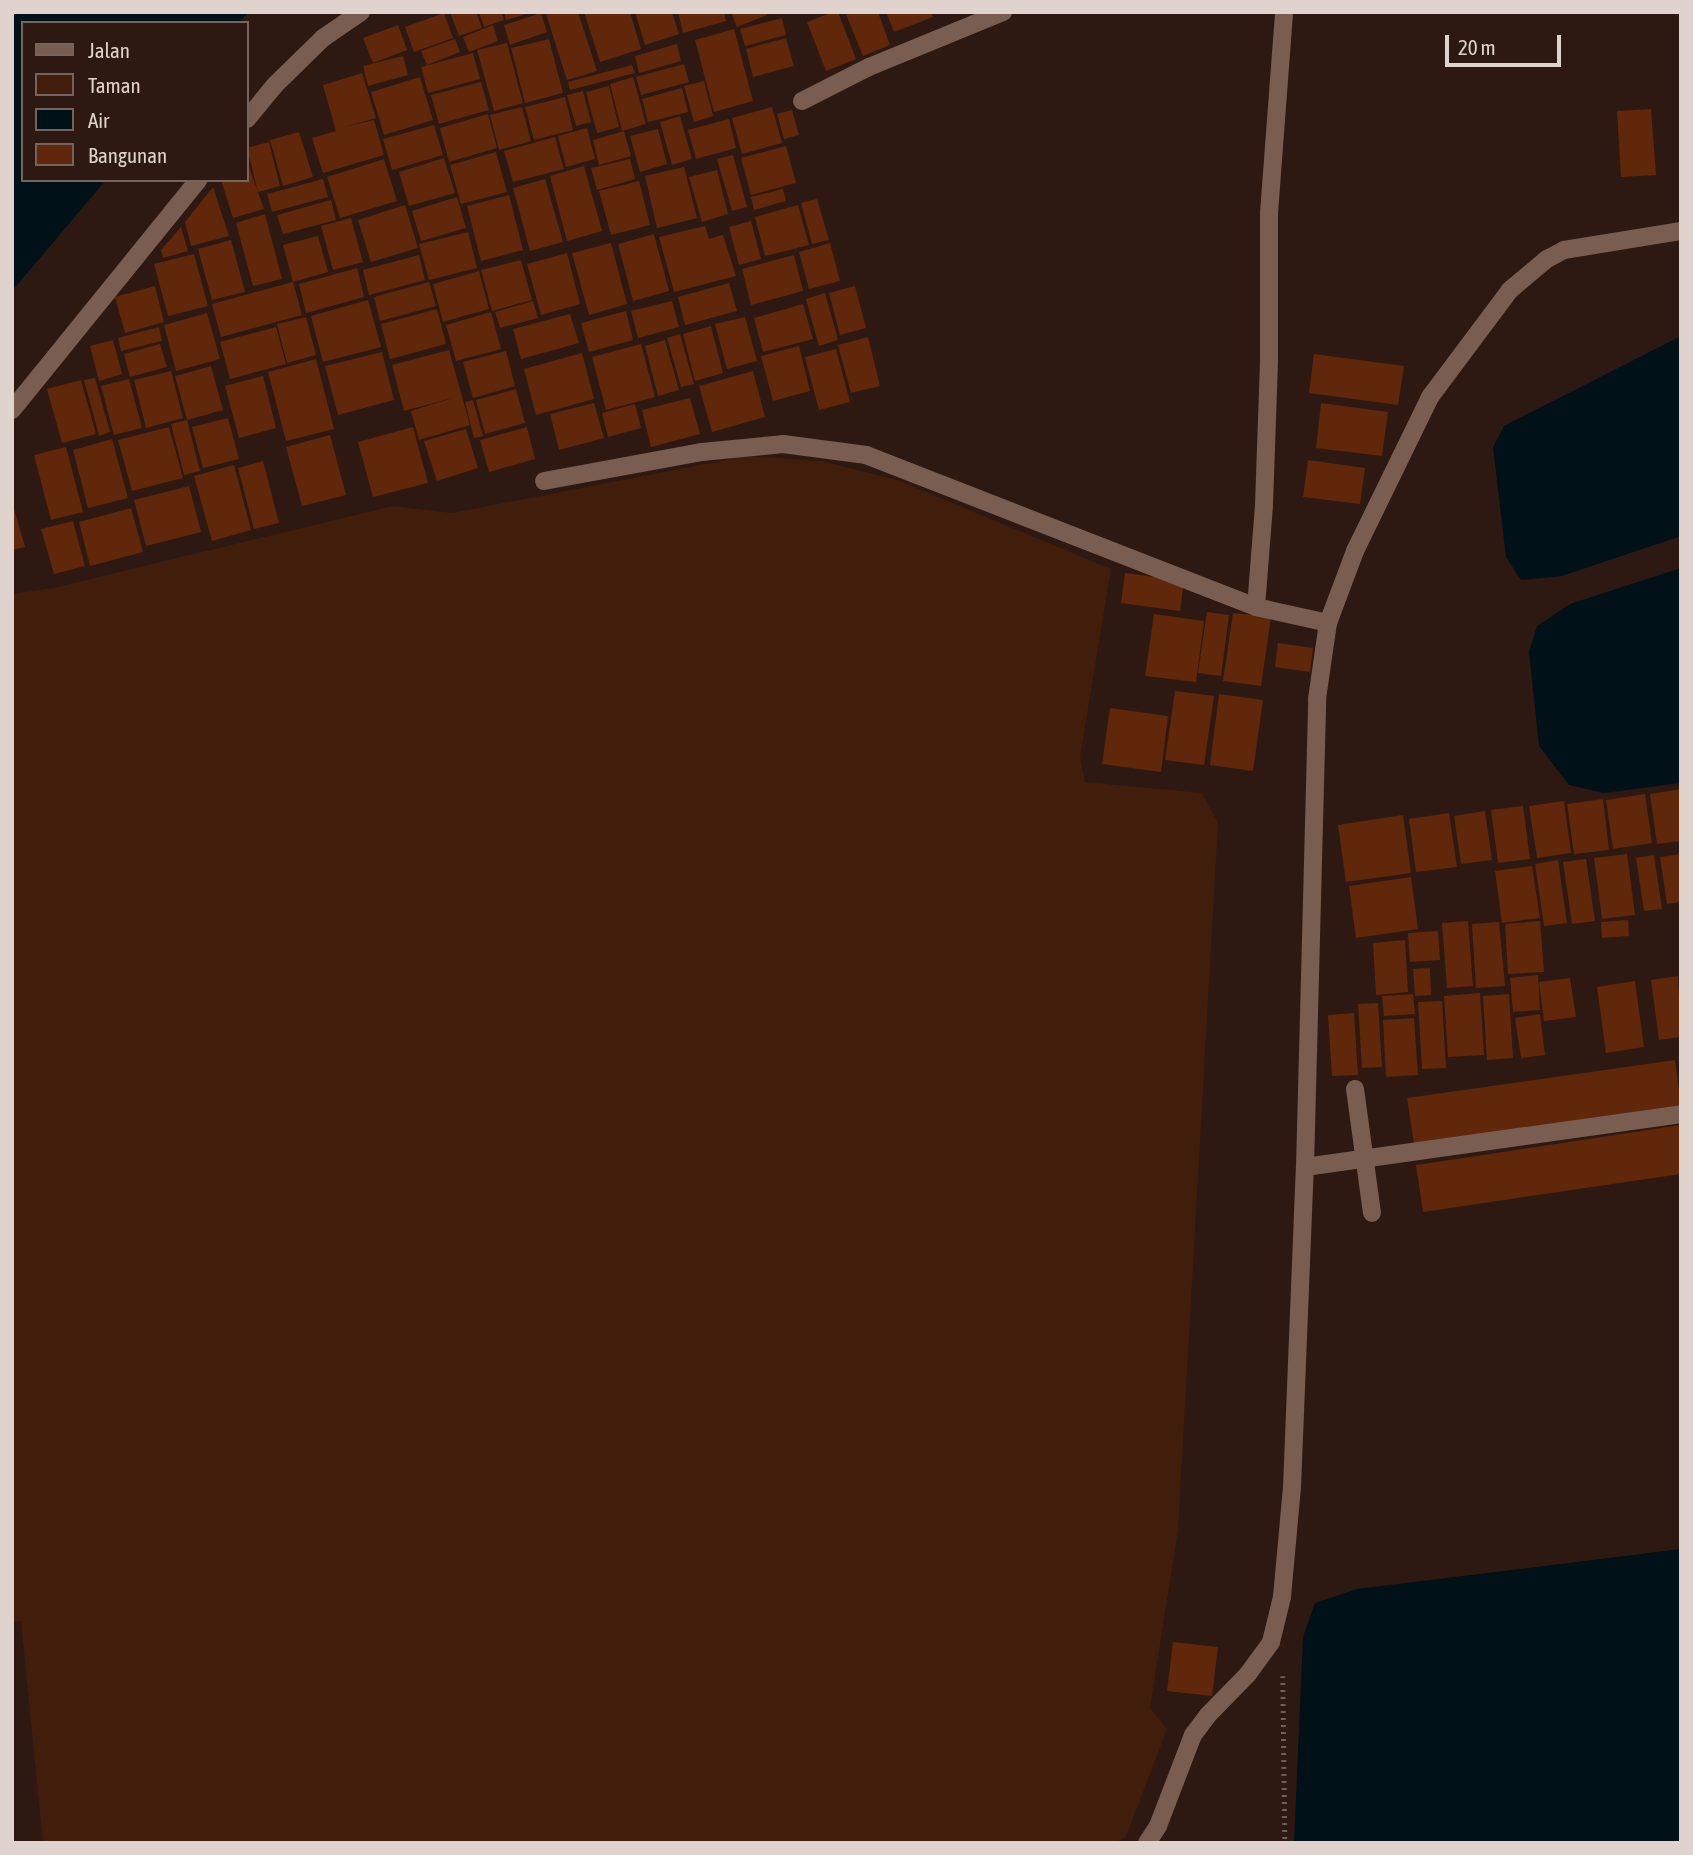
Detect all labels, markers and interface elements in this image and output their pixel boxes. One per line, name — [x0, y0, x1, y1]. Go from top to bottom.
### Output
legend — [21, 21, 248, 182]
scale bar — [1448, 21, 1564, 65]
text: 20 m — [1458, 35, 1496, 59]
text: Jalan — [88, 38, 130, 62]
text: Taman — [88, 73, 141, 97]
text: Air — [88, 108, 109, 132]
text: Bangunan — [88, 143, 167, 167]

